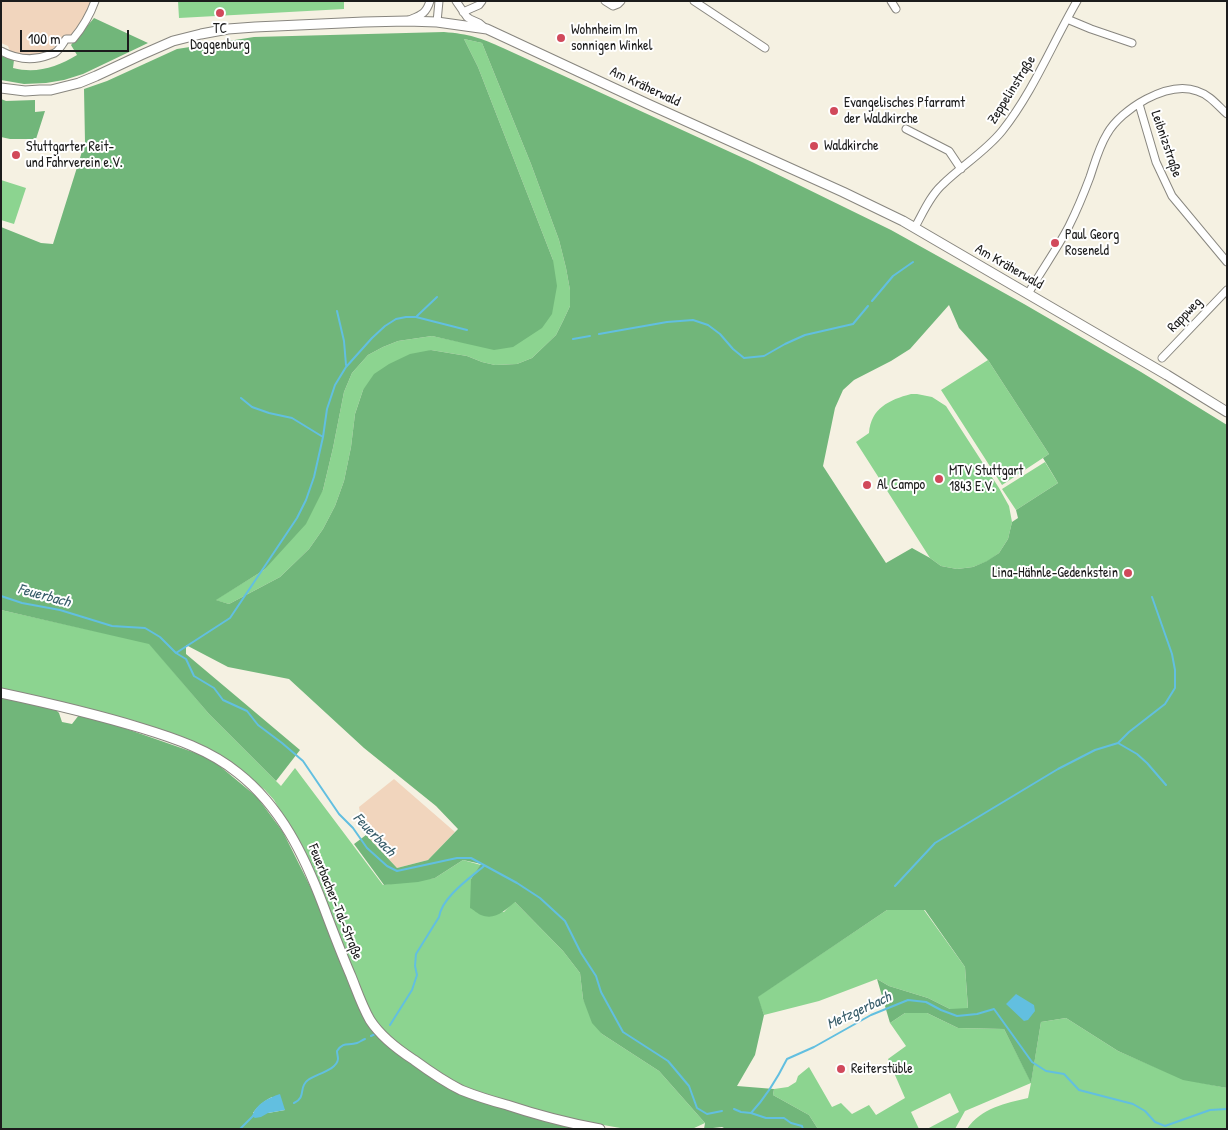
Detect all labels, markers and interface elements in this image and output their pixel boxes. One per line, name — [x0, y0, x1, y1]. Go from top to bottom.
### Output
marker: TC Doggenburg — [214, 7, 226, 19]
scale bar — [22, 20, 131, 52]
place label: TC Doggenburg — [190, 21, 250, 54]
place label: Wohnheim Im sonnigen Winkel — [571, 22, 652, 54]
text: 100 m — [28, 28, 61, 49]
marker: Wohnheim Im sonnigen Winkel — [555, 32, 567, 44]
street label: Zeppelinstraße — [984, 53, 1040, 127]
street label: Am Kräherwald — [607, 63, 683, 111]
place label: Evangelisches Pfarramt der Waldkirche — [844, 95, 965, 128]
marker: Evangelisches Pfarramt der Waldkirche — [828, 105, 840, 117]
street label: Leibnizstraße — [1147, 109, 1185, 179]
place label: Waldkirche — [824, 138, 879, 154]
place label: Stuttgarter Reit- und Fahrverein e.V. — [26, 139, 123, 172]
marker: Waldkirche — [808, 140, 820, 152]
marker: Stuttgarter Reit- und Fahrverein e.V. — [10, 149, 22, 161]
place label: Paul Georg Roseneld — [1065, 227, 1119, 260]
marker: Paul Georg Roseneld — [1049, 237, 1061, 249]
street label: Am Kräherwald — [972, 241, 1046, 293]
street label: Rappweg — [1164, 294, 1206, 336]
place label: MTV Stuttgart 1843 E.V. — [949, 463, 1023, 496]
marker: MTV Stuttgart 1843 E.V. — [933, 473, 945, 485]
place label: Al Campo — [877, 477, 925, 493]
marker: Al Campo — [861, 479, 873, 491]
place label: Lina-Hähnle-Gedenkstein — [992, 565, 1118, 581]
marker: Lina-Hähnle-Gedenkstein — [1122, 567, 1134, 579]
water label: Feuerbach — [16, 580, 72, 612]
water label: Feuerbach — [349, 809, 399, 861]
street label: Feuerbacher-Tal-Straße — [304, 842, 366, 962]
water label: Metzgerbach — [824, 988, 894, 1034]
place label: Reiterstüble — [851, 1061, 913, 1077]
marker: Reiterstüble — [835, 1063, 847, 1075]

